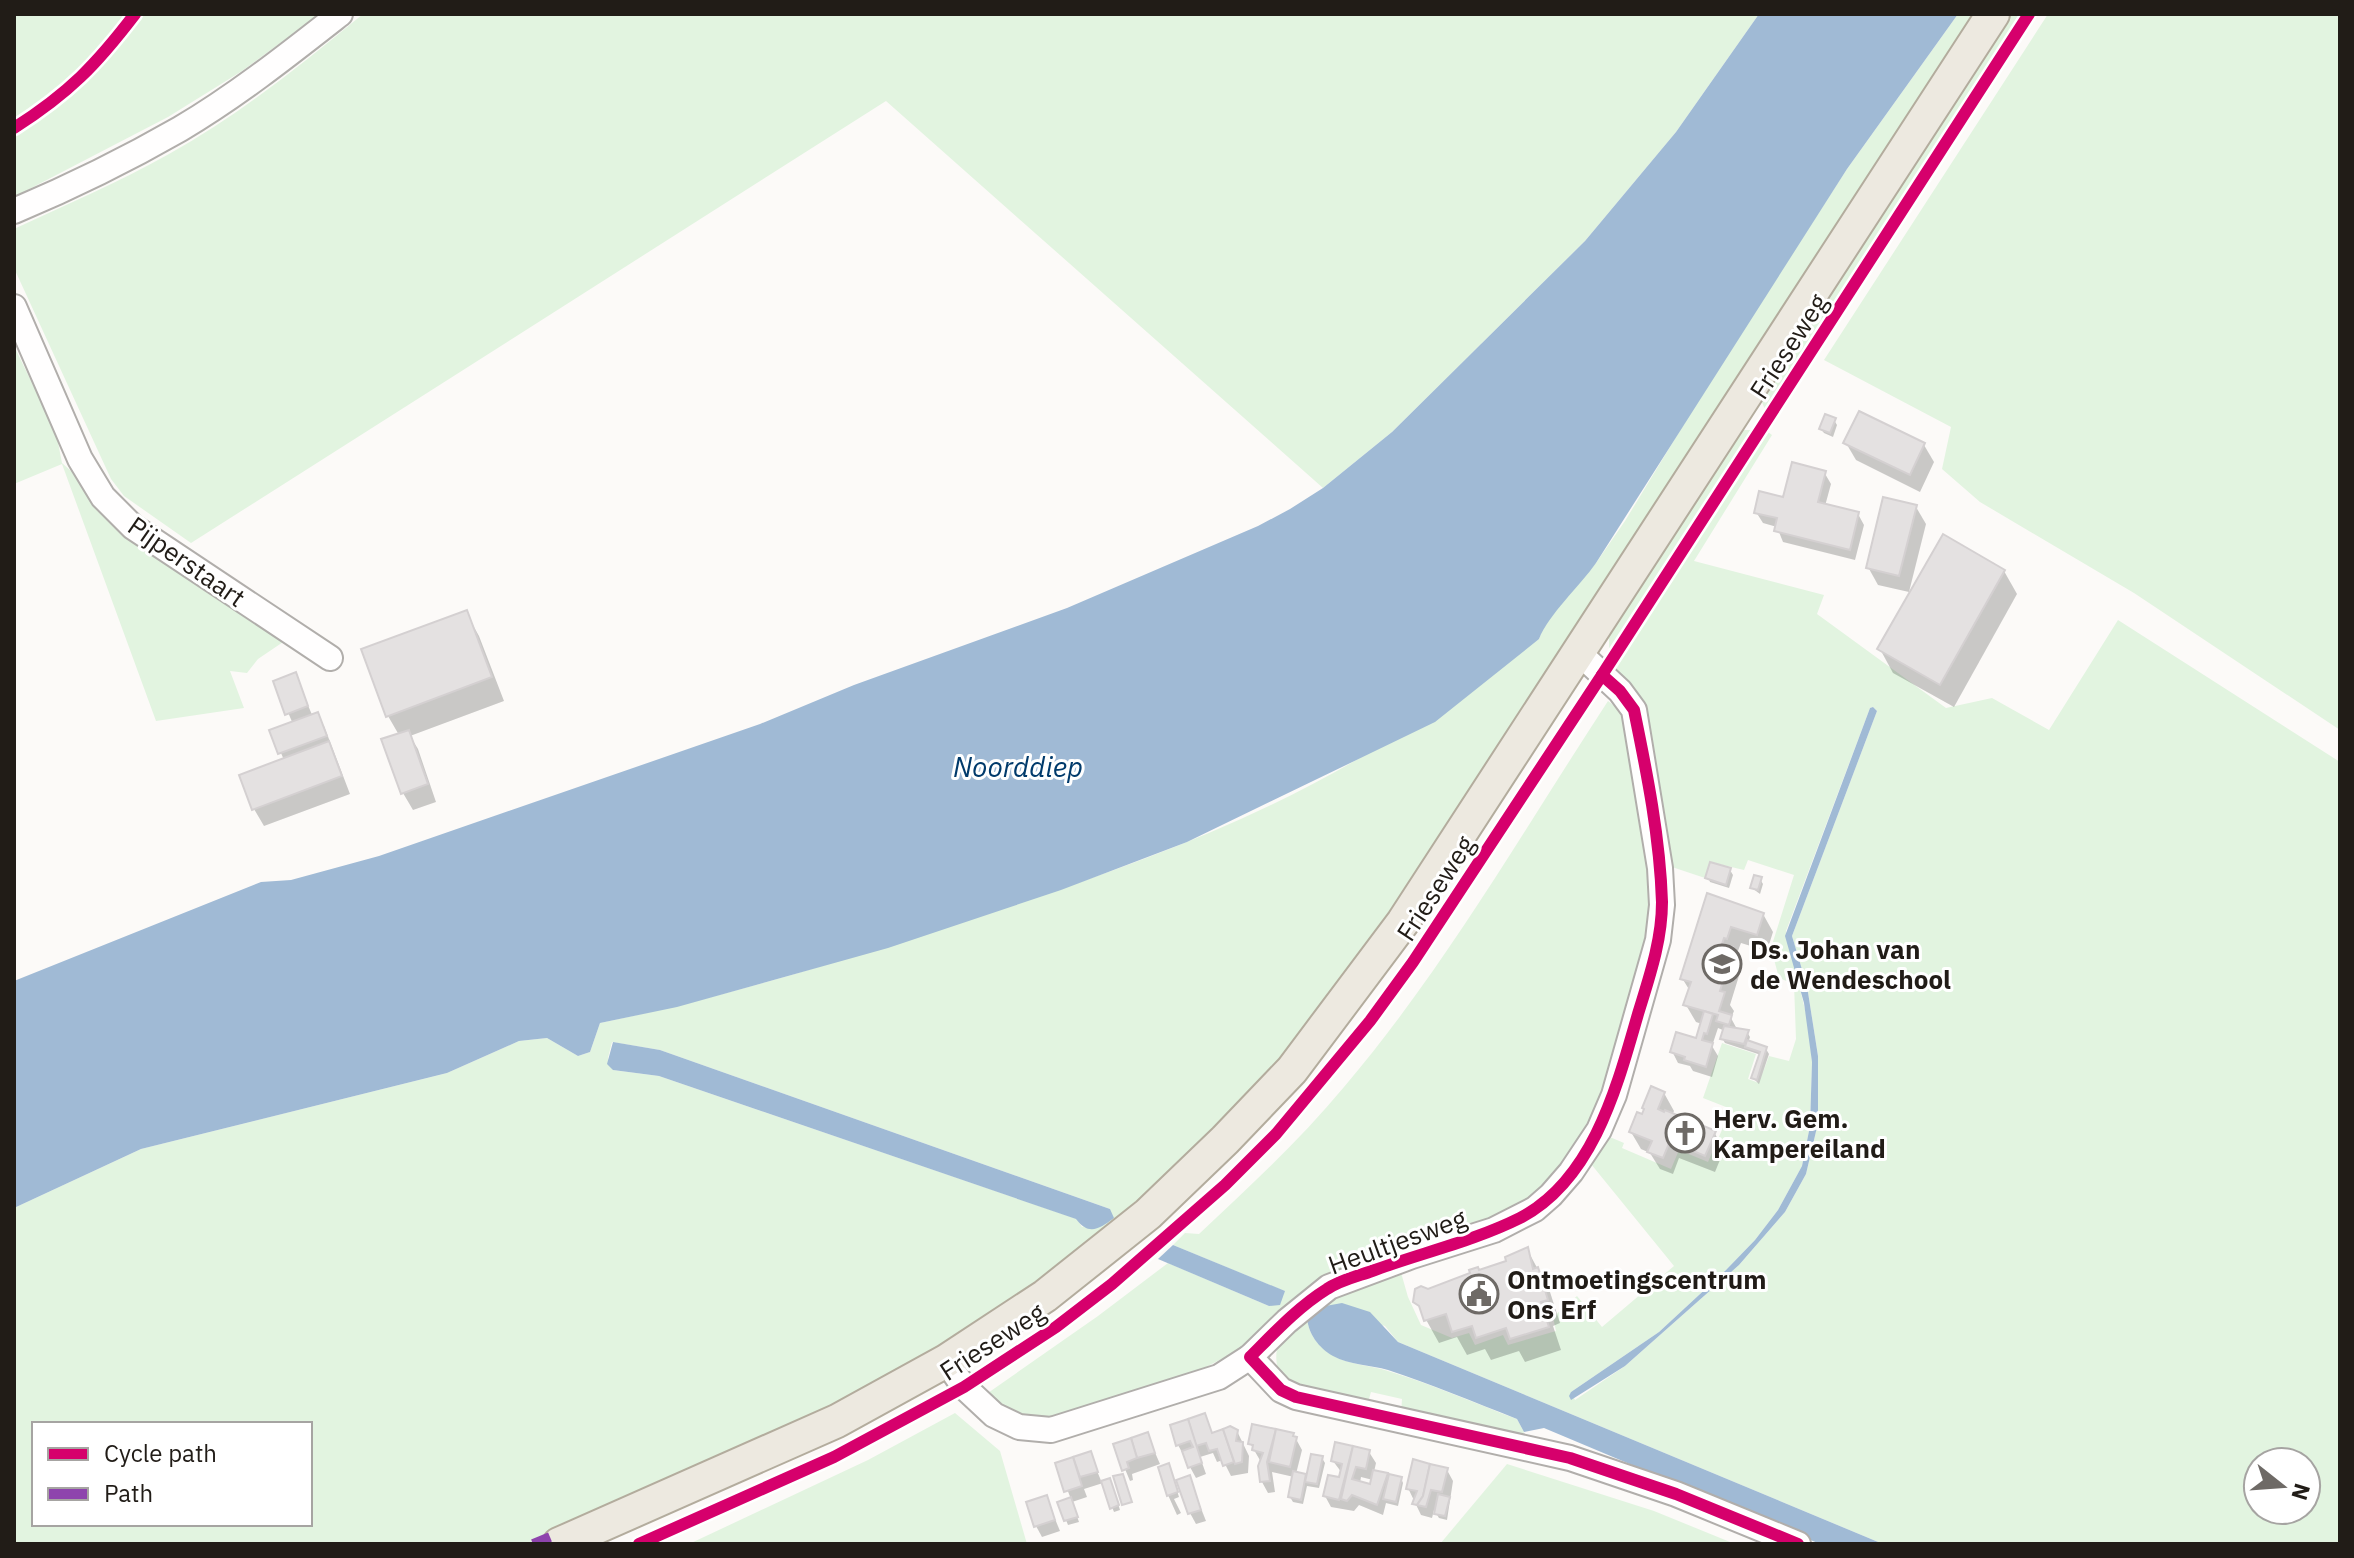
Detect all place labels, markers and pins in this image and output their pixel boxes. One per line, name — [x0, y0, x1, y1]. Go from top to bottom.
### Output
place label: Ds. Johan van de Wendeschool — [1750, 932, 1951, 996]
school or university icon: Ds. Johan van de Wendeschool — [1701, 943, 1743, 985]
place label: Herv. Gem. Kampereiland — [1713, 1101, 1886, 1165]
church icon: Herv. Gem. Kampereiland — [1664, 1112, 1706, 1154]
place label: Ontmoetingscentrum Ons Erf — [1507, 1262, 1767, 1326]
public building icon: Ontmoetingscentrum Ons Erf — [1458, 1273, 1500, 1315]

